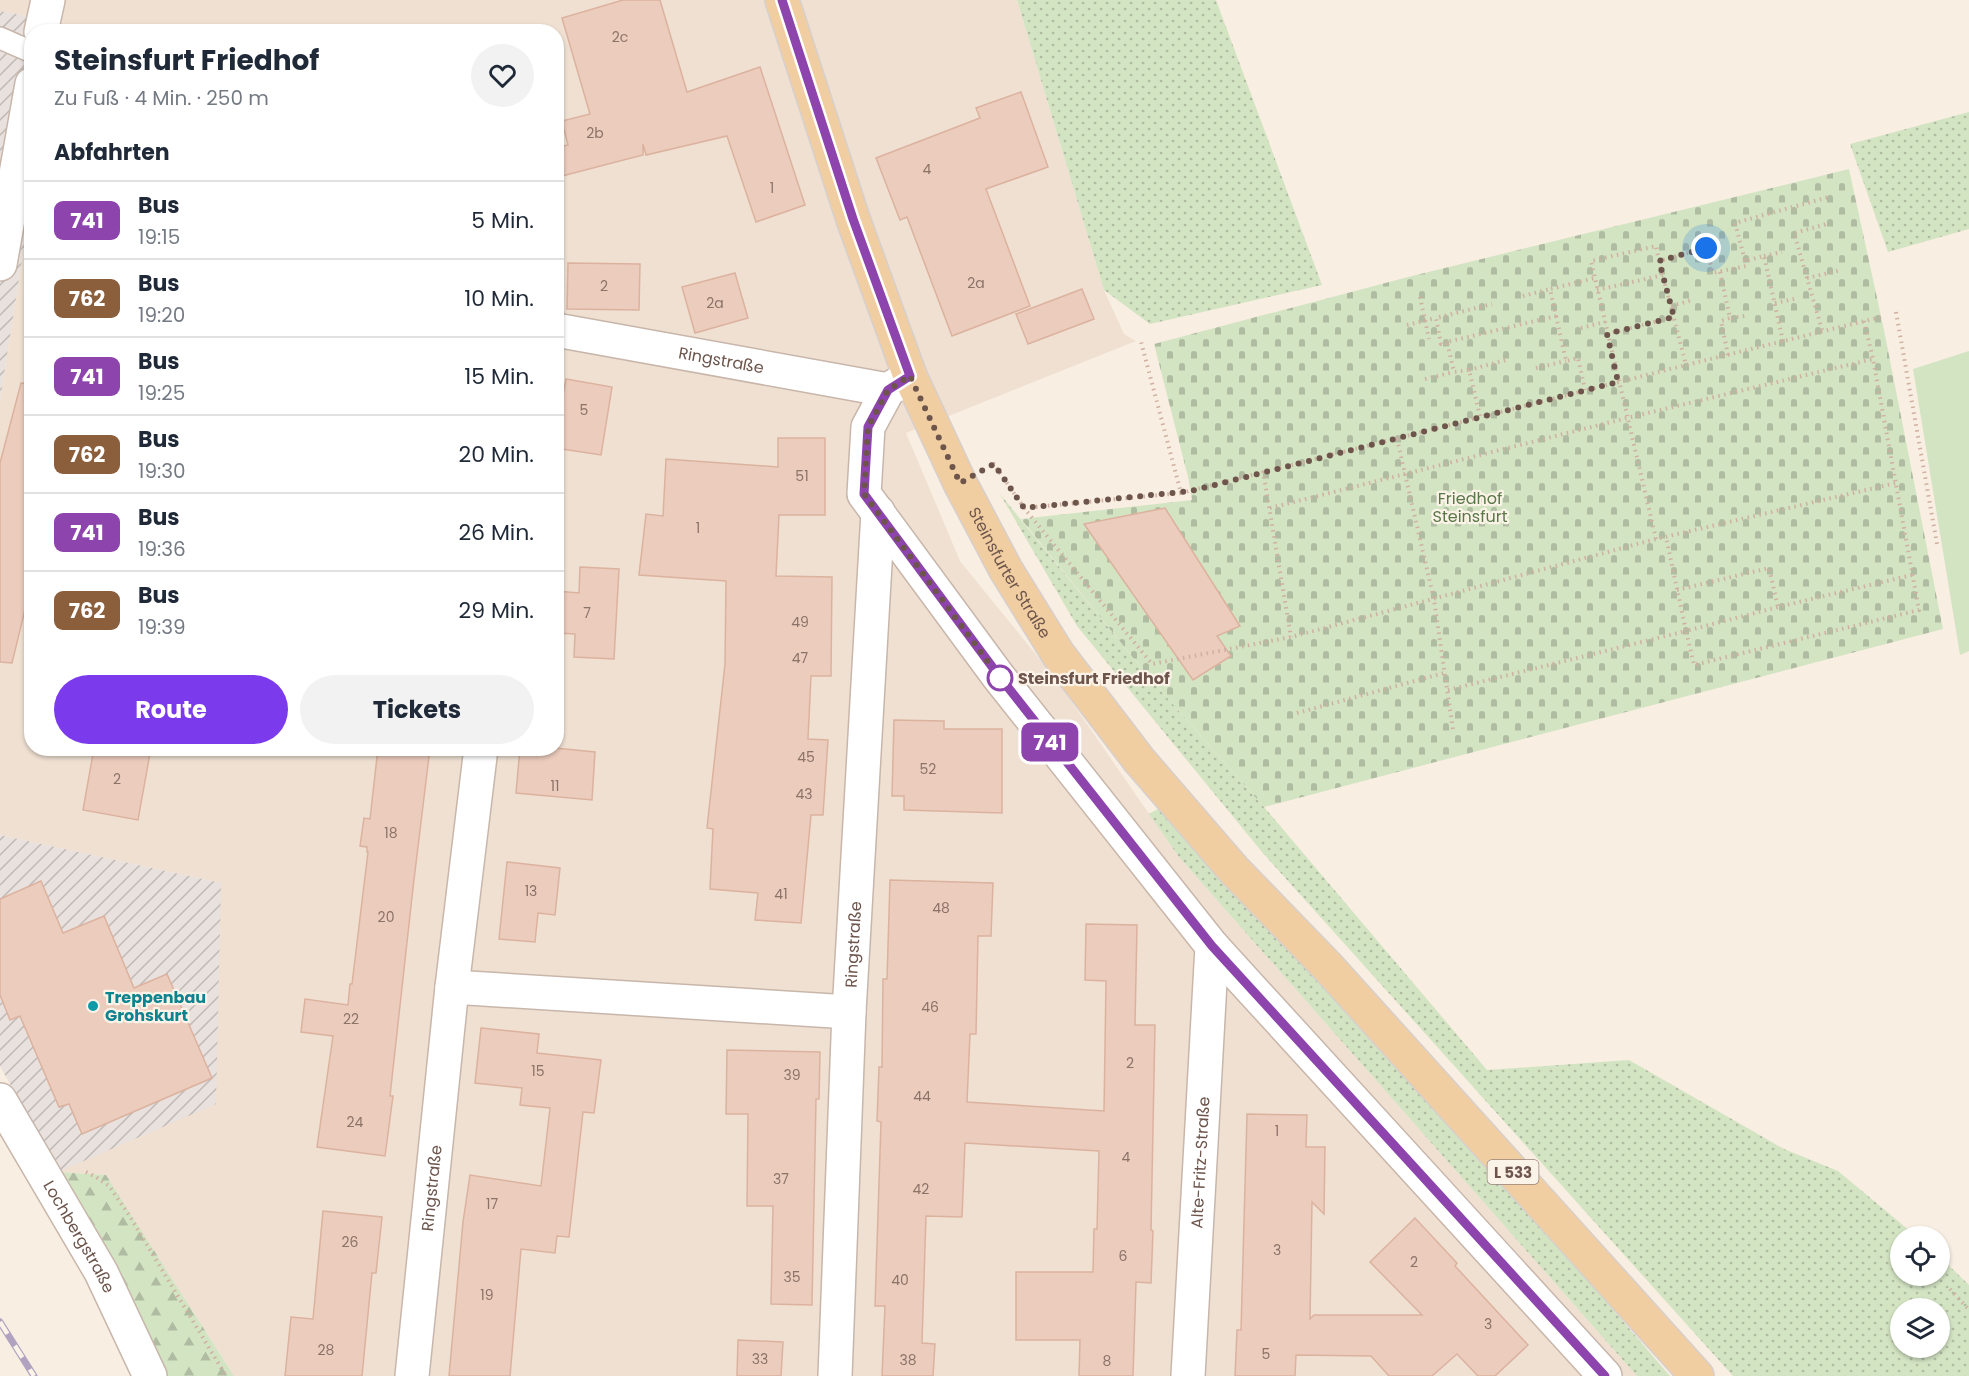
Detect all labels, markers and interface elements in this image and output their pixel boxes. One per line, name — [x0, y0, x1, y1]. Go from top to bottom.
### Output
house number: 2c — [612, 27, 628, 47]
text: Steinsfurt Friedhof — [54, 41, 319, 80]
button: heart — [471, 44, 534, 107]
text: Zu Fuß · 4 Min. · 250 m — [54, 84, 269, 112]
house number: 2b — [586, 123, 604, 143]
text: Abfahrten — [54, 137, 170, 168]
house number: 4 — [923, 159, 932, 179]
house number: 1 — [770, 178, 774, 198]
text: Bus — [138, 190, 180, 221]
text: 5 Min. — [471, 205, 534, 236]
text: 741 — [70, 206, 104, 235]
text: 19:15 — [138, 223, 180, 251]
your location — [1691, 233, 1721, 263]
text: Bus — [138, 268, 180, 299]
house number: 2a — [967, 273, 985, 293]
house number: 2 — [600, 276, 608, 296]
text: 10 Min. — [464, 283, 534, 314]
text: 762 — [69, 284, 105, 313]
house number: 2a — [706, 293, 724, 313]
text: 19:20 — [138, 301, 185, 329]
street label: Ringstraße — [677, 341, 766, 379]
text: Bus — [138, 346, 180, 377]
text: 15 Min. — [464, 361, 534, 392]
text: 741 — [70, 362, 104, 391]
text: 19:25 — [138, 379, 185, 407]
house number: 5 — [580, 400, 588, 420]
text: Bus — [138, 424, 180, 455]
text: 20 Min. — [459, 439, 534, 470]
text: 762 — [69, 440, 105, 469]
text: 19:30 — [138, 457, 186, 485]
house number: 51 — [795, 466, 809, 486]
park label: Friedhof Steinsfurt — [1433, 487, 1508, 528]
text: Bus — [138, 502, 180, 533]
street label: Steinsfurter Straße — [963, 503, 1057, 643]
text: 26 Min. — [458, 517, 534, 548]
text: 741 — [70, 518, 104, 547]
house number: 1 — [696, 518, 700, 538]
text: 19:36 — [138, 535, 186, 563]
text: Bus — [138, 580, 180, 611]
text: 29 Min. — [459, 595, 534, 626]
text: 762 — [69, 596, 105, 625]
house number: 7 — [583, 603, 591, 623]
house number: 49 — [791, 612, 809, 632]
text: 19:39 — [138, 613, 186, 641]
house number: 47 — [792, 648, 809, 668]
marker: Steinsfurt Friedhof — [987, 665, 1013, 691]
place label: Steinsfurt Friedhof — [1018, 667, 1170, 690]
button: Route — [54, 675, 288, 744]
button: Tickets — [300, 675, 534, 744]
line badge: 741 — [1016, 722, 1084, 762]
text: 741 — [1033, 728, 1067, 757]
house number: 45 — [797, 747, 815, 767]
house number: 52 — [920, 759, 936, 779]
house number: 2 — [113, 769, 121, 789]
house number: 11 — [551, 776, 559, 796]
house number: 43 — [795, 784, 813, 804]
house number: 18 — [384, 823, 398, 843]
house number: 13 — [525, 881, 537, 901]
house number: 41 — [774, 884, 788, 904]
house number: 48 — [932, 898, 950, 918]
street label: Ringstraße — [839, 900, 867, 988]
house number: 20 — [378, 907, 394, 927]
place label: Treppenbau Grohskurt — [105, 986, 206, 1027]
house number: 46 — [921, 997, 939, 1017]
marker: Treppenbau Grohskurt — [86, 999, 100, 1013]
house number: 22 — [343, 1009, 359, 1029]
house number: 2 — [1126, 1053, 1134, 1073]
house number: 15 — [531, 1061, 545, 1081]
house number: 39 — [783, 1065, 801, 1085]
house number: 44 — [913, 1086, 931, 1106]
street label: Alte-Fritz-Straße — [1185, 1096, 1215, 1229]
house number: 24 — [347, 1112, 364, 1132]
house number: 1 — [1275, 1121, 1279, 1141]
street label: Ringstraße — [415, 1144, 447, 1232]
house number: 4 — [1122, 1147, 1131, 1167]
road number: L 533 — [1488, 1160, 1538, 1184]
house number: 37 — [773, 1169, 789, 1189]
street label: Lochbergstraße — [38, 1176, 121, 1297]
house number: 42 — [913, 1179, 929, 1199]
house number: 17 — [486, 1194, 498, 1214]
map controls — [1890, 1226, 1950, 1358]
button: locate — [1890, 1226, 1950, 1286]
house number: 26 — [342, 1232, 359, 1252]
house number: 3 — [1273, 1240, 1281, 1260]
house number: 6 — [1119, 1246, 1128, 1266]
house number: 2 — [1410, 1252, 1418, 1272]
house number: 35 — [783, 1267, 801, 1287]
house number: 40 — [891, 1270, 909, 1290]
house number: 19 — [480, 1285, 494, 1305]
button: layers — [1890, 1298, 1950, 1358]
house number: 3 — [1484, 1314, 1492, 1334]
house number: 28 — [318, 1340, 335, 1360]
house number: 5 — [1262, 1344, 1270, 1364]
house number: 33 — [752, 1349, 768, 1369]
house number: 38 — [899, 1350, 917, 1370]
house number: 8 — [1103, 1351, 1112, 1371]

